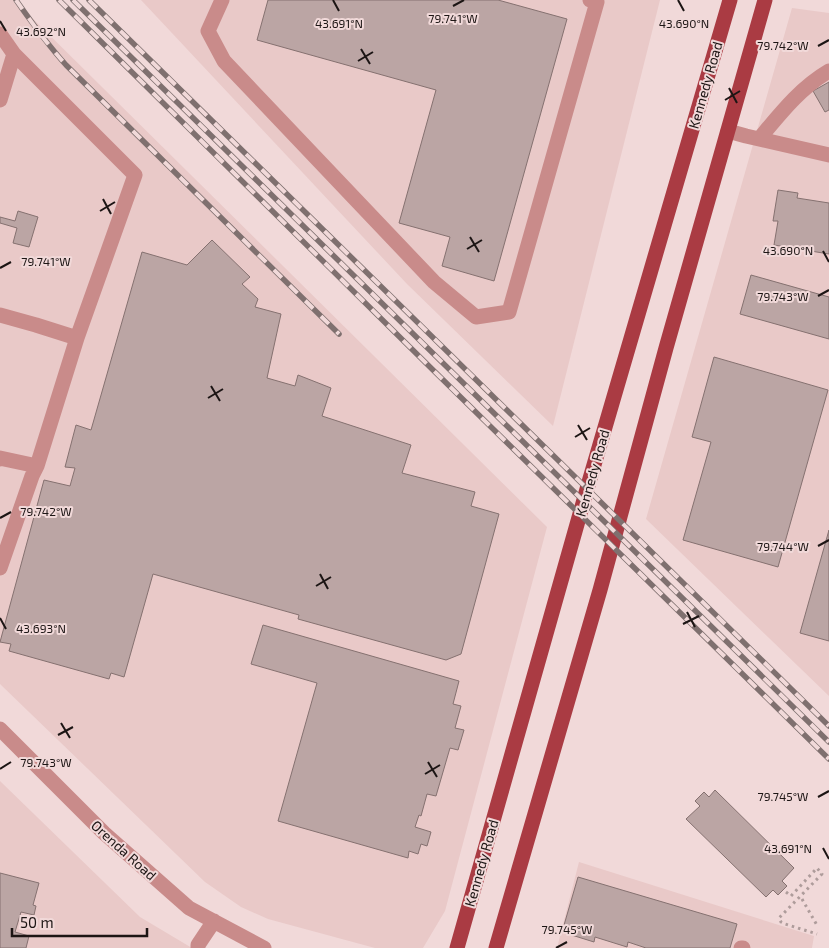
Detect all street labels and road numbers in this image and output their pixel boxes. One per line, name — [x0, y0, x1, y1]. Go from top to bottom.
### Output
street label: Kennedy Road — [684, 39, 726, 131]
street label: Kennedy Road — [571, 427, 613, 519]
street label: Orenda Road — [88, 816, 160, 884]
street label: Kennedy Road — [460, 817, 502, 909]

